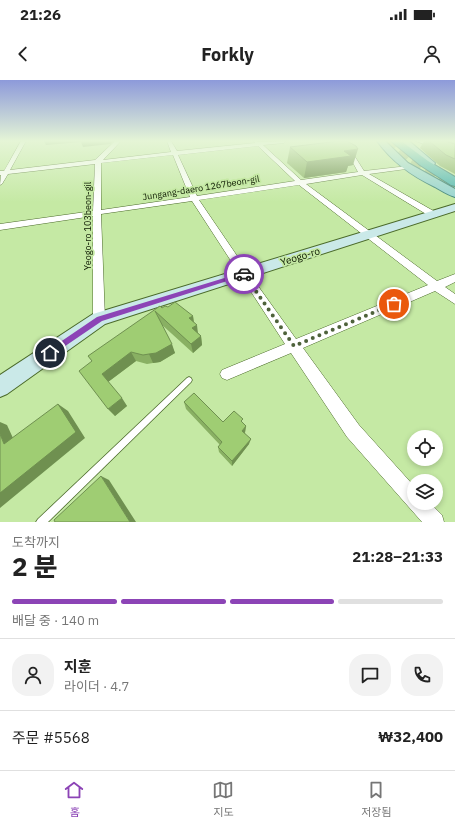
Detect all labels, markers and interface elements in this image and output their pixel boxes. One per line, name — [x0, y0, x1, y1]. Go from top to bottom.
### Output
text: 21:26 — [20, 5, 61, 24]
icon: back — [12, 43, 34, 65]
text: Forkly — [201, 43, 254, 66]
icon: person — [421, 43, 443, 65]
street label: Jungang-daero 1267beon-gil — [142, 173, 261, 202]
street label: Yeogo-ro 103beon-gil — [82, 181, 93, 270]
street label: Yeogo-ro — [279, 244, 322, 269]
courier — [224, 254, 264, 294]
icon: car — [233, 263, 255, 285]
pin — [377, 287, 411, 321]
icon: bag — [383, 293, 405, 315]
pin — [33, 336, 67, 370]
icon: home — [39, 342, 61, 364]
map controls — [407, 430, 443, 510]
button: locate — [407, 430, 443, 466]
button: layers — [407, 474, 443, 510]
text: 도착까지 — [12, 534, 60, 551]
text: 21:28–21:33 — [352, 547, 443, 566]
text: 2 분 — [12, 549, 58, 583]
text: 배달 중 · 140 m — [12, 612, 99, 629]
button: person — [12, 654, 54, 696]
button: chat — [349, 654, 391, 696]
button: phone — [401, 654, 443, 696]
text: 지훈 — [64, 657, 92, 676]
text: 라이더 · 4.7 — [64, 678, 129, 695]
text: ₩32,400 — [378, 727, 443, 746]
text: 주문 #5568 — [12, 728, 90, 747]
tab: 홈 — [63, 779, 85, 819]
tab: 지도 — [212, 779, 234, 819]
tab: 저장됨 — [361, 779, 392, 819]

